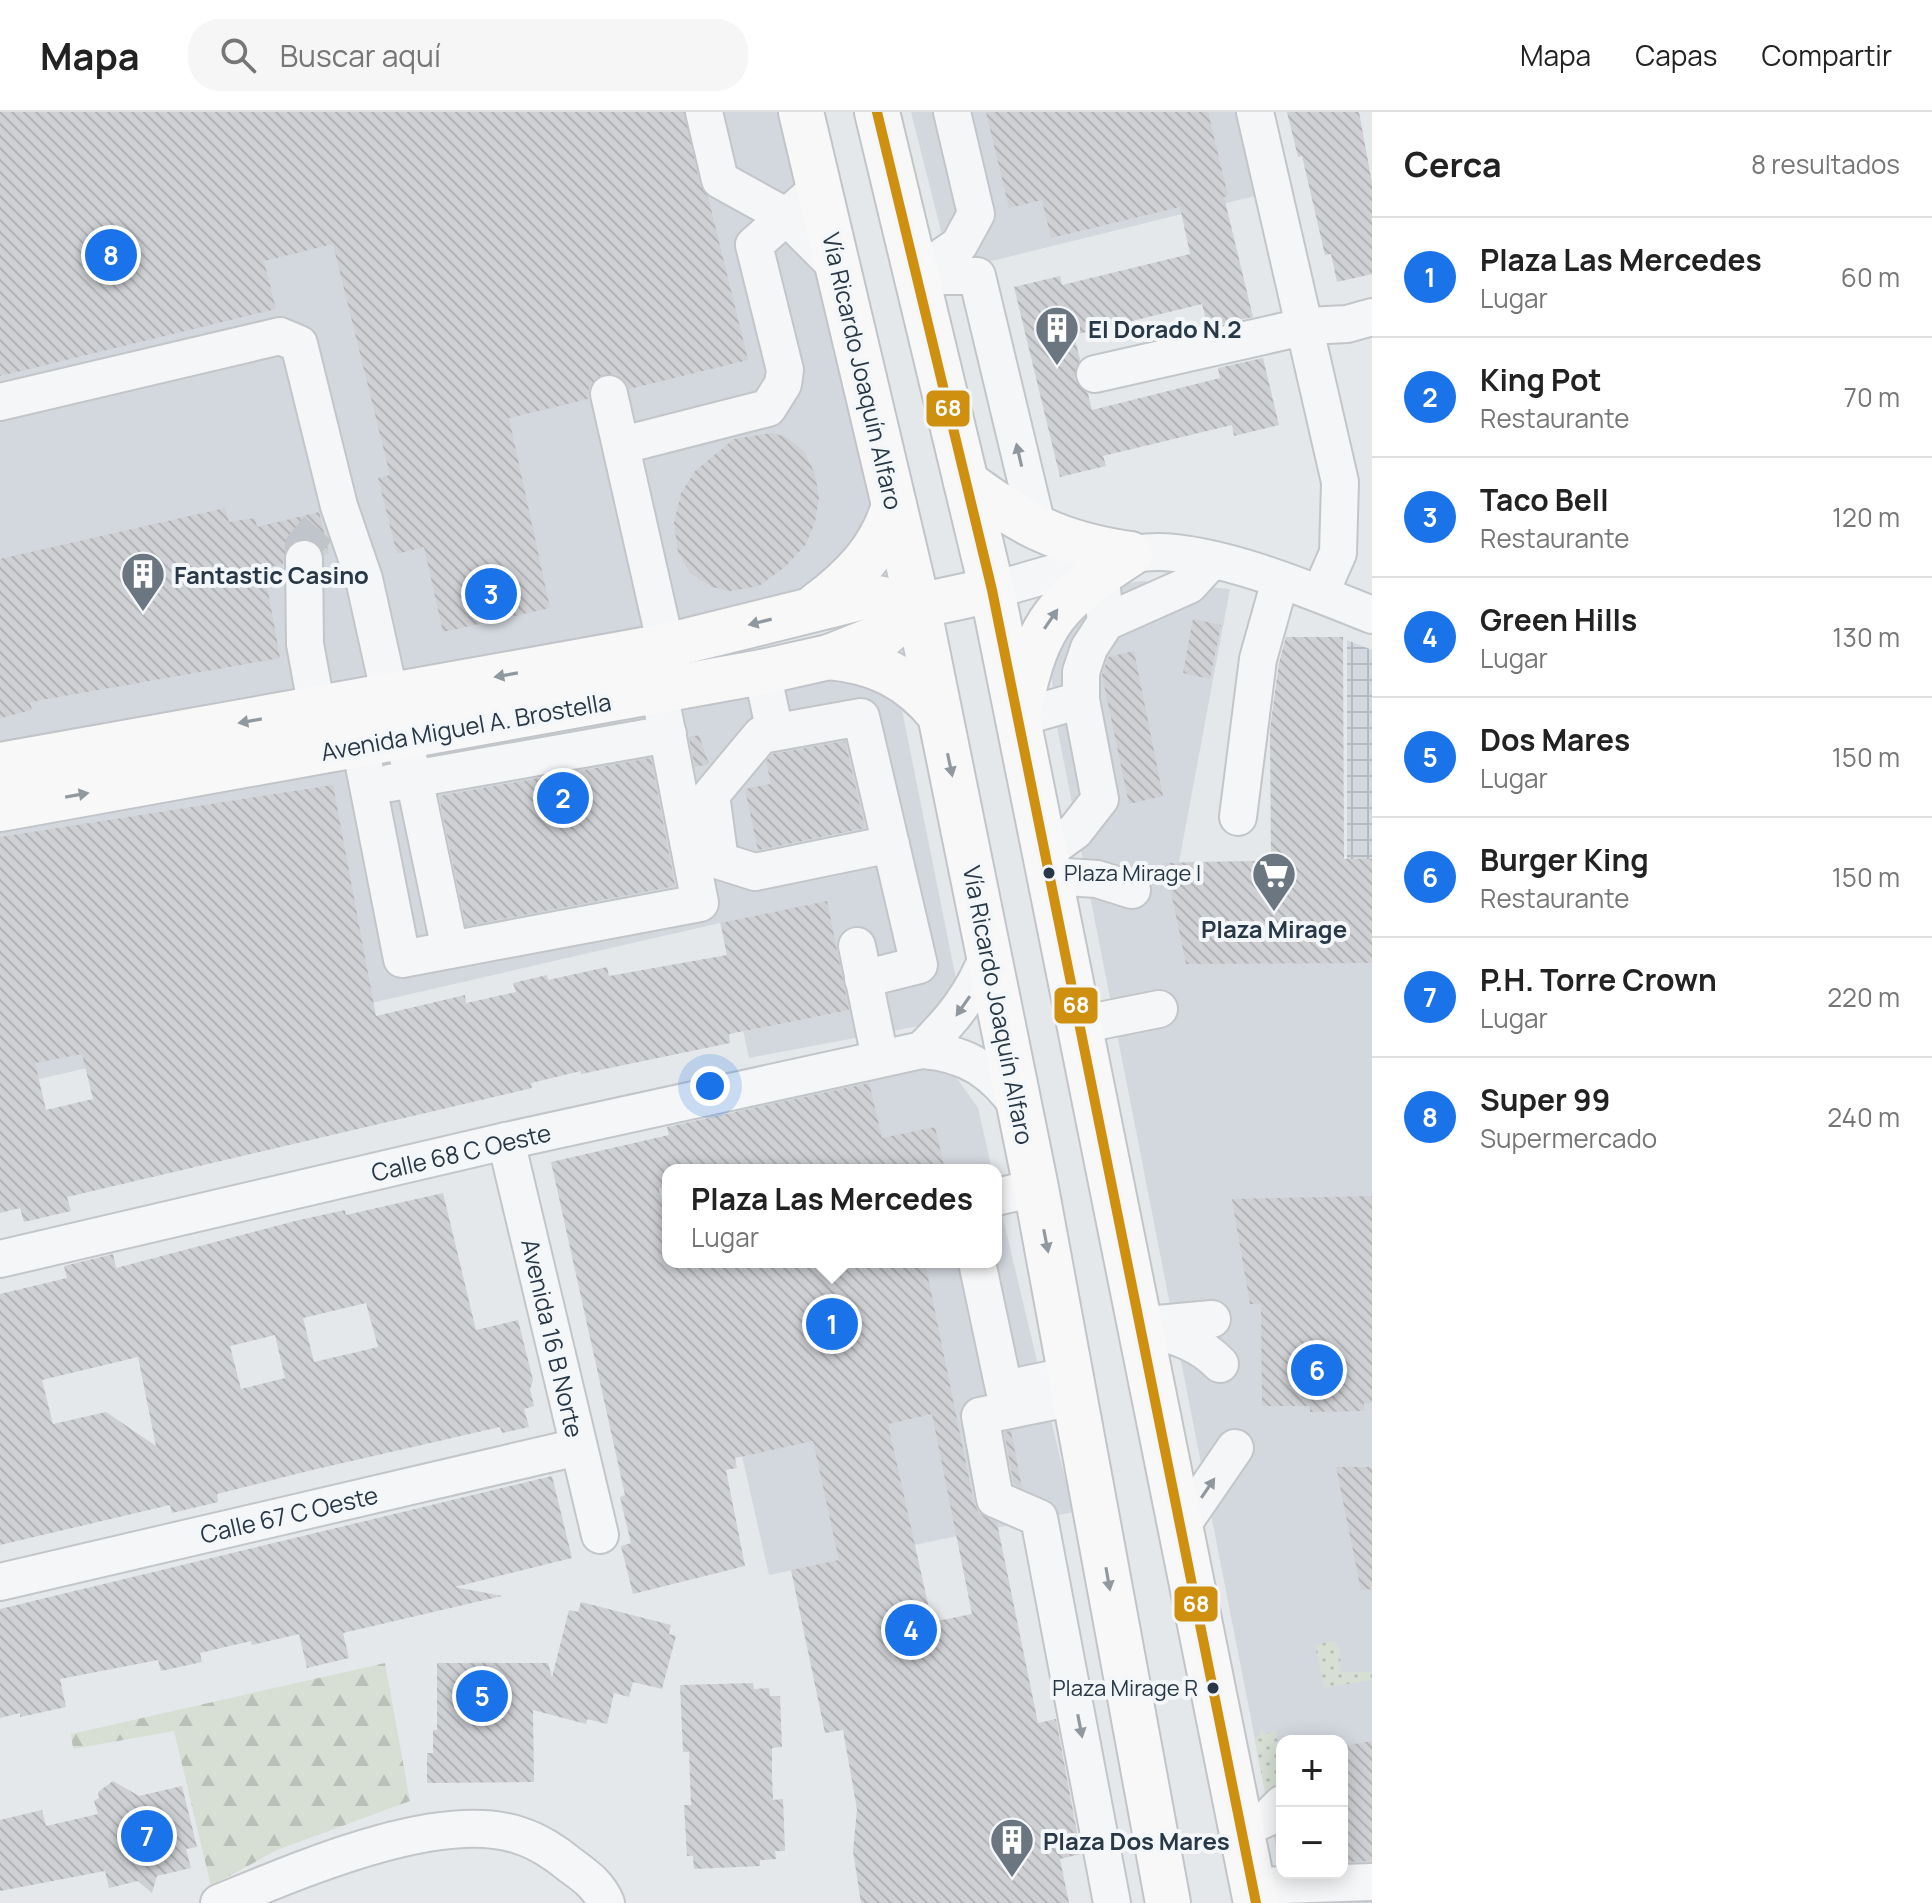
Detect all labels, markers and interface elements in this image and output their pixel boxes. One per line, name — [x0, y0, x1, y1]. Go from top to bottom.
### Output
search box — [188, 19, 748, 91]
text: Mapa — [40, 29, 140, 81]
icon: search — [216, 33, 260, 77]
text: Buscar aquí — [280, 35, 441, 76]
text: Mapa — [1520, 36, 1591, 74]
text: Capas — [1635, 36, 1718, 74]
text: Compartir — [1762, 36, 1892, 74]
text: Cerca — [1404, 141, 1502, 187]
text: 8 resultados — [1751, 146, 1900, 182]
pin: 8 — [85, 225, 137, 285]
street label: Vía Ricardo Joaquín Alfaro — [815, 229, 911, 513]
text: Plaza Las Mercedes — [1480, 239, 1762, 280]
text: 1 — [1424, 259, 1436, 295]
text: 60 m — [1841, 259, 1900, 295]
text: Lugar — [1480, 280, 1548, 316]
building icon: El Dorado N.2 — [1033, 304, 1081, 367]
place label: El Dorado N.2 — [1088, 312, 1242, 345]
text: King Pot — [1480, 359, 1602, 400]
text: 2 — [1422, 379, 1438, 415]
text: 70 m — [1844, 379, 1900, 415]
line badge: 68 — [925, 389, 971, 428]
text: 68 — [934, 393, 962, 423]
text: Restaurante — [1480, 400, 1629, 436]
one-way arrow — [1013, 442, 1025, 467]
text: Taco Bell — [1480, 479, 1609, 520]
text: 3 — [1422, 499, 1438, 535]
text: 120 m — [1832, 499, 1900, 535]
text: Restaurante — [1480, 520, 1629, 556]
building icon: Fantastic Casino — [119, 550, 167, 613]
place label: Fantastic Casino — [174, 558, 369, 591]
pin: 3 — [465, 564, 517, 624]
text: Green Hills — [1480, 599, 1637, 640]
one-way arrow — [1044, 608, 1059, 629]
one-way arrow — [748, 617, 773, 629]
text: 4 — [1422, 619, 1438, 655]
text: 130 m — [1832, 619, 1900, 655]
text: Lugar — [1480, 640, 1548, 676]
one-way arrow — [493, 669, 518, 681]
street label: Avenida Miguel A. Brostella — [318, 684, 614, 768]
one-way arrow — [237, 715, 262, 727]
text: Dos Mares — [1480, 719, 1630, 760]
text: 5 — [1422, 739, 1438, 775]
text: 150 m — [1832, 739, 1900, 775]
one-way arrow — [944, 753, 957, 778]
text: Lugar — [1480, 760, 1548, 796]
pin: 2 — [537, 768, 589, 828]
one-way arrow — [65, 789, 90, 801]
text: Burger King — [1480, 839, 1649, 880]
supermarket icon: Plaza Mirage — [1250, 850, 1298, 913]
place label: Plaza Mirage I — [1064, 858, 1201, 888]
text: 6 — [1422, 859, 1438, 895]
text: 150 m — [1832, 859, 1900, 895]
street label: Vía Ricardo Joaquín Alfaro — [956, 863, 1042, 1147]
marker: Plaza Mirage I — [1041, 865, 1057, 881]
text: Restaurante — [1480, 880, 1629, 916]
place label: Plaza Mirage — [1201, 912, 1347, 945]
text: P.H. Torre Crown — [1480, 959, 1717, 1000]
text: 7 — [1423, 979, 1437, 1015]
text: 220 m — [1827, 979, 1900, 1015]
line badge: 68 — [1053, 986, 1099, 1025]
text: 68 — [1062, 990, 1090, 1020]
one-way arrow — [955, 995, 971, 1017]
text: Lugar — [1480, 1000, 1548, 1036]
your location — [690, 1066, 730, 1106]
text: Super 99 — [1480, 1079, 1610, 1120]
text: 8 — [1422, 1099, 1438, 1135]
text: 240 m — [1827, 1099, 1900, 1135]
street label: Calle 68 C Oeste — [368, 1115, 554, 1189]
text: Supermercado — [1480, 1120, 1657, 1156]
popup — [662, 1164, 1002, 1268]
text: Plaza Las Mercedes — [691, 1178, 973, 1219]
text: Lugar — [691, 1219, 759, 1255]
one-way arrow — [1040, 1229, 1052, 1254]
street label: Avenida 16 B Norte — [514, 1235, 592, 1441]
pin: 1 — [806, 1294, 858, 1354]
pin: 6 — [1291, 1340, 1343, 1400]
street label: Calle 67 C Oeste — [197, 1478, 381, 1550]
one-way arrow — [1200, 1478, 1215, 1499]
one-way arrow — [1103, 1567, 1115, 1592]
line badge: 68 — [1173, 1585, 1219, 1623]
text: 68 — [1182, 1589, 1210, 1619]
pin: 4 — [885, 1600, 937, 1660]
pin: 5 — [456, 1666, 508, 1726]
place label: Plaza Mirage R — [1052, 1673, 1198, 1703]
marker: Plaza Mirage R — [1205, 1680, 1221, 1696]
one-way arrow — [1074, 1713, 1086, 1738]
map controls — [1276, 1735, 1348, 1879]
button: + — [1276, 1735, 1348, 1807]
pin: 7 — [121, 1806, 173, 1866]
button: − — [1276, 1807, 1348, 1879]
building icon: Plaza Dos Mares — [988, 1816, 1036, 1879]
place label: Plaza Dos Mares — [1043, 1824, 1230, 1857]

